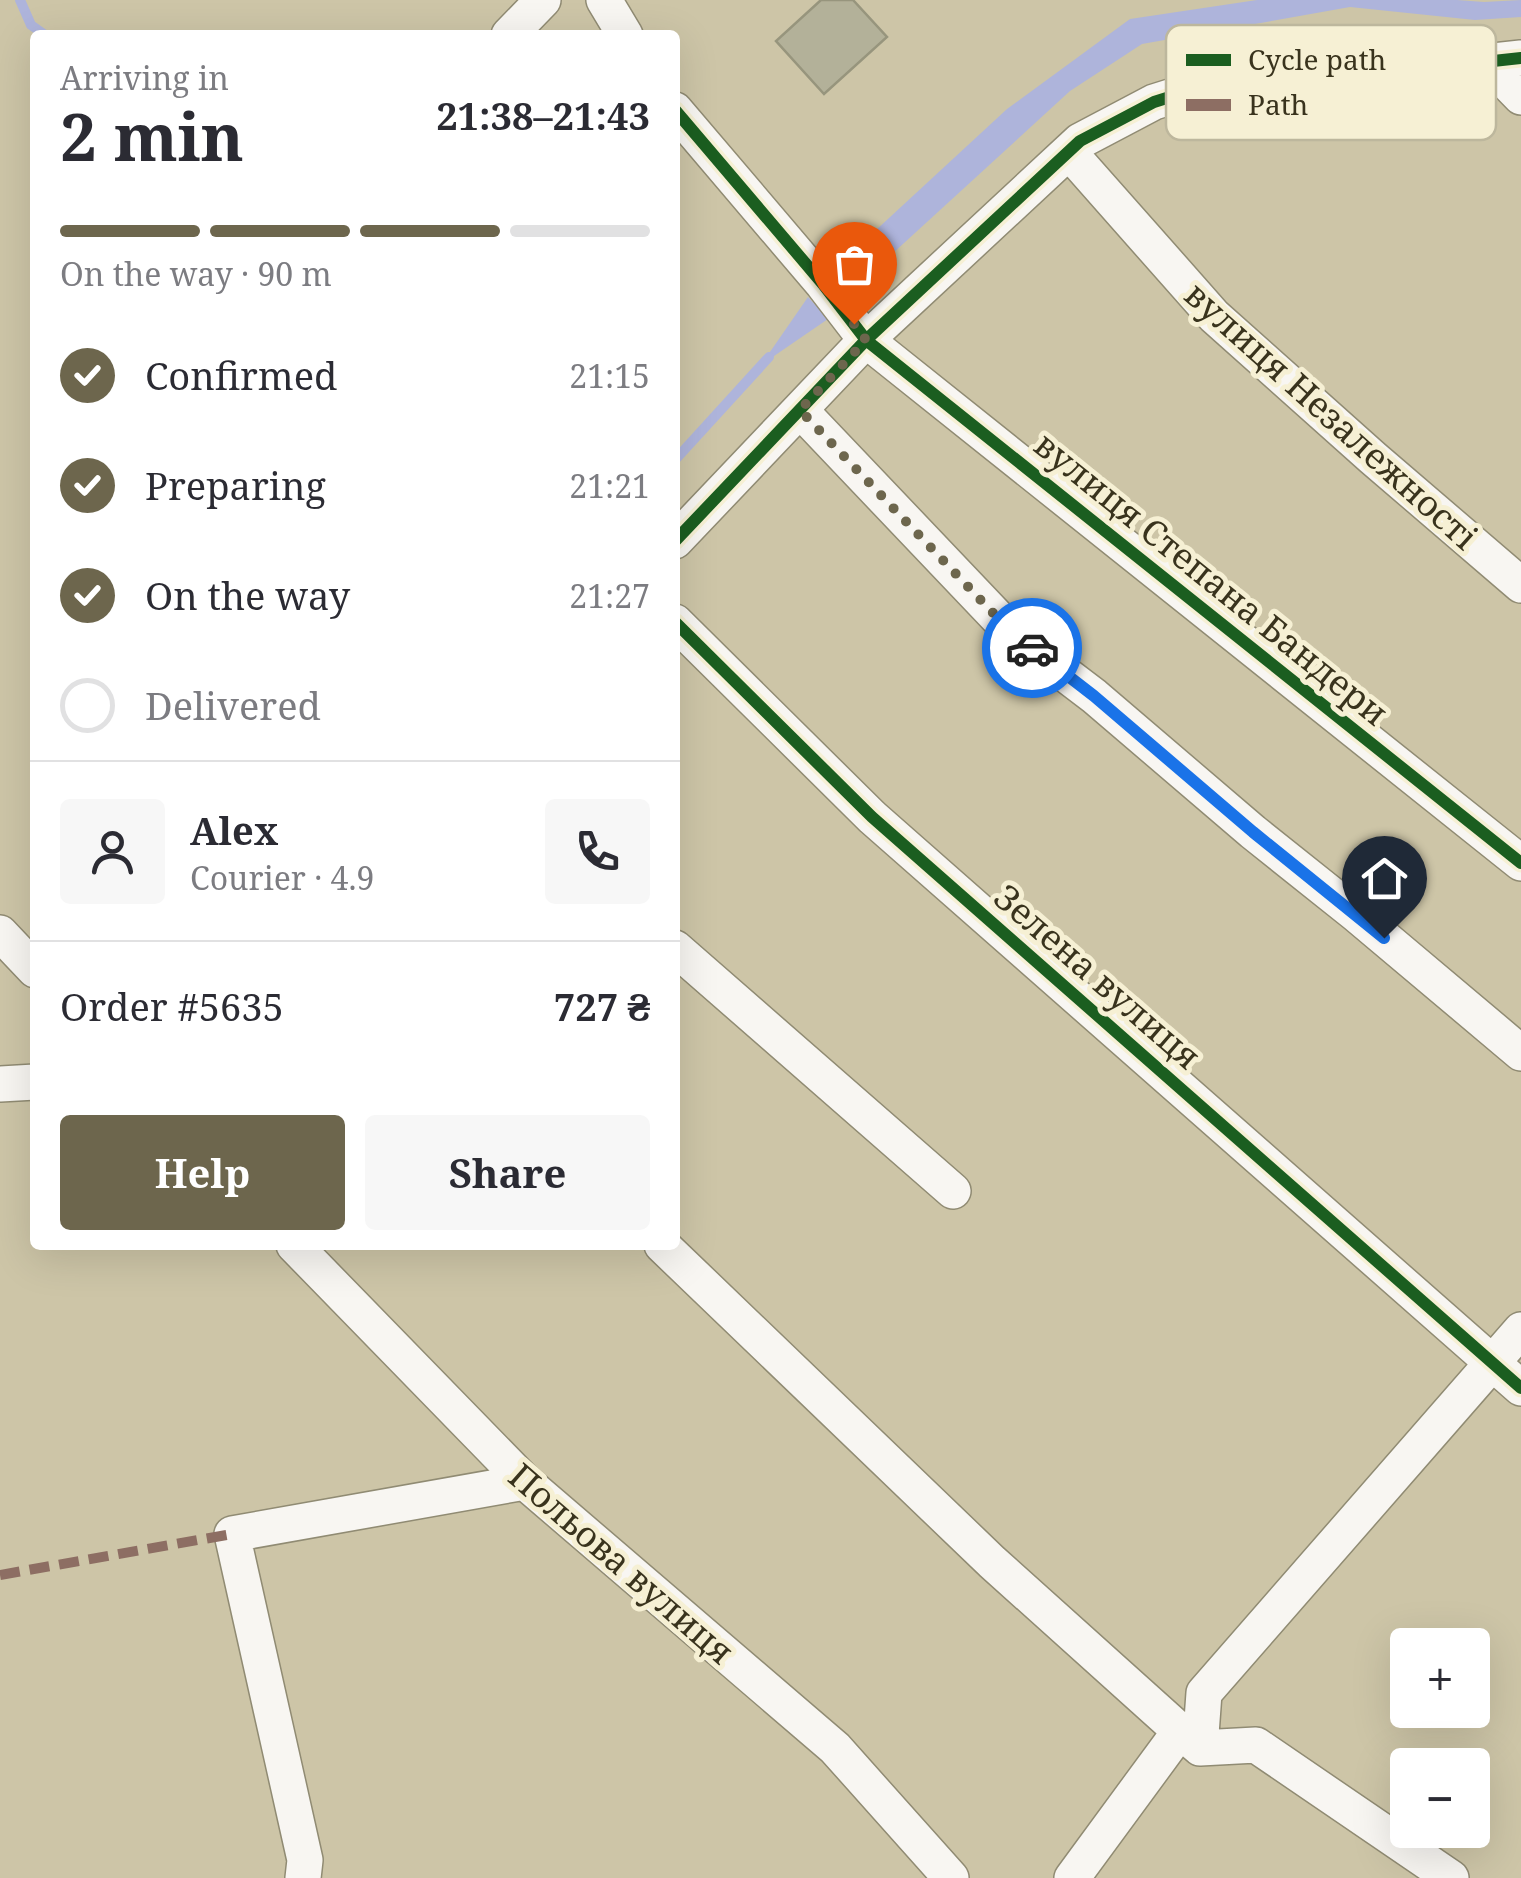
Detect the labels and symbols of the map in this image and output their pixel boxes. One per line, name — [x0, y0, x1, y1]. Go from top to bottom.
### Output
legend — [1166, 25, 1496, 140]
text: Cycle path — [1248, 40, 1386, 78]
text: Path — [1248, 85, 1308, 123]
pin — [812, 222, 897, 325]
street label: вулиця Незалежності — [1175, 271, 1489, 559]
street label: вулиця Степана Бандери — [1025, 421, 1399, 735]
courier — [982, 598, 1082, 698]
pin — [1342, 836, 1427, 939]
street label: Зелена вулиця — [985, 873, 1211, 1079]
street label: Польова вулиця — [499, 1452, 745, 1674]

